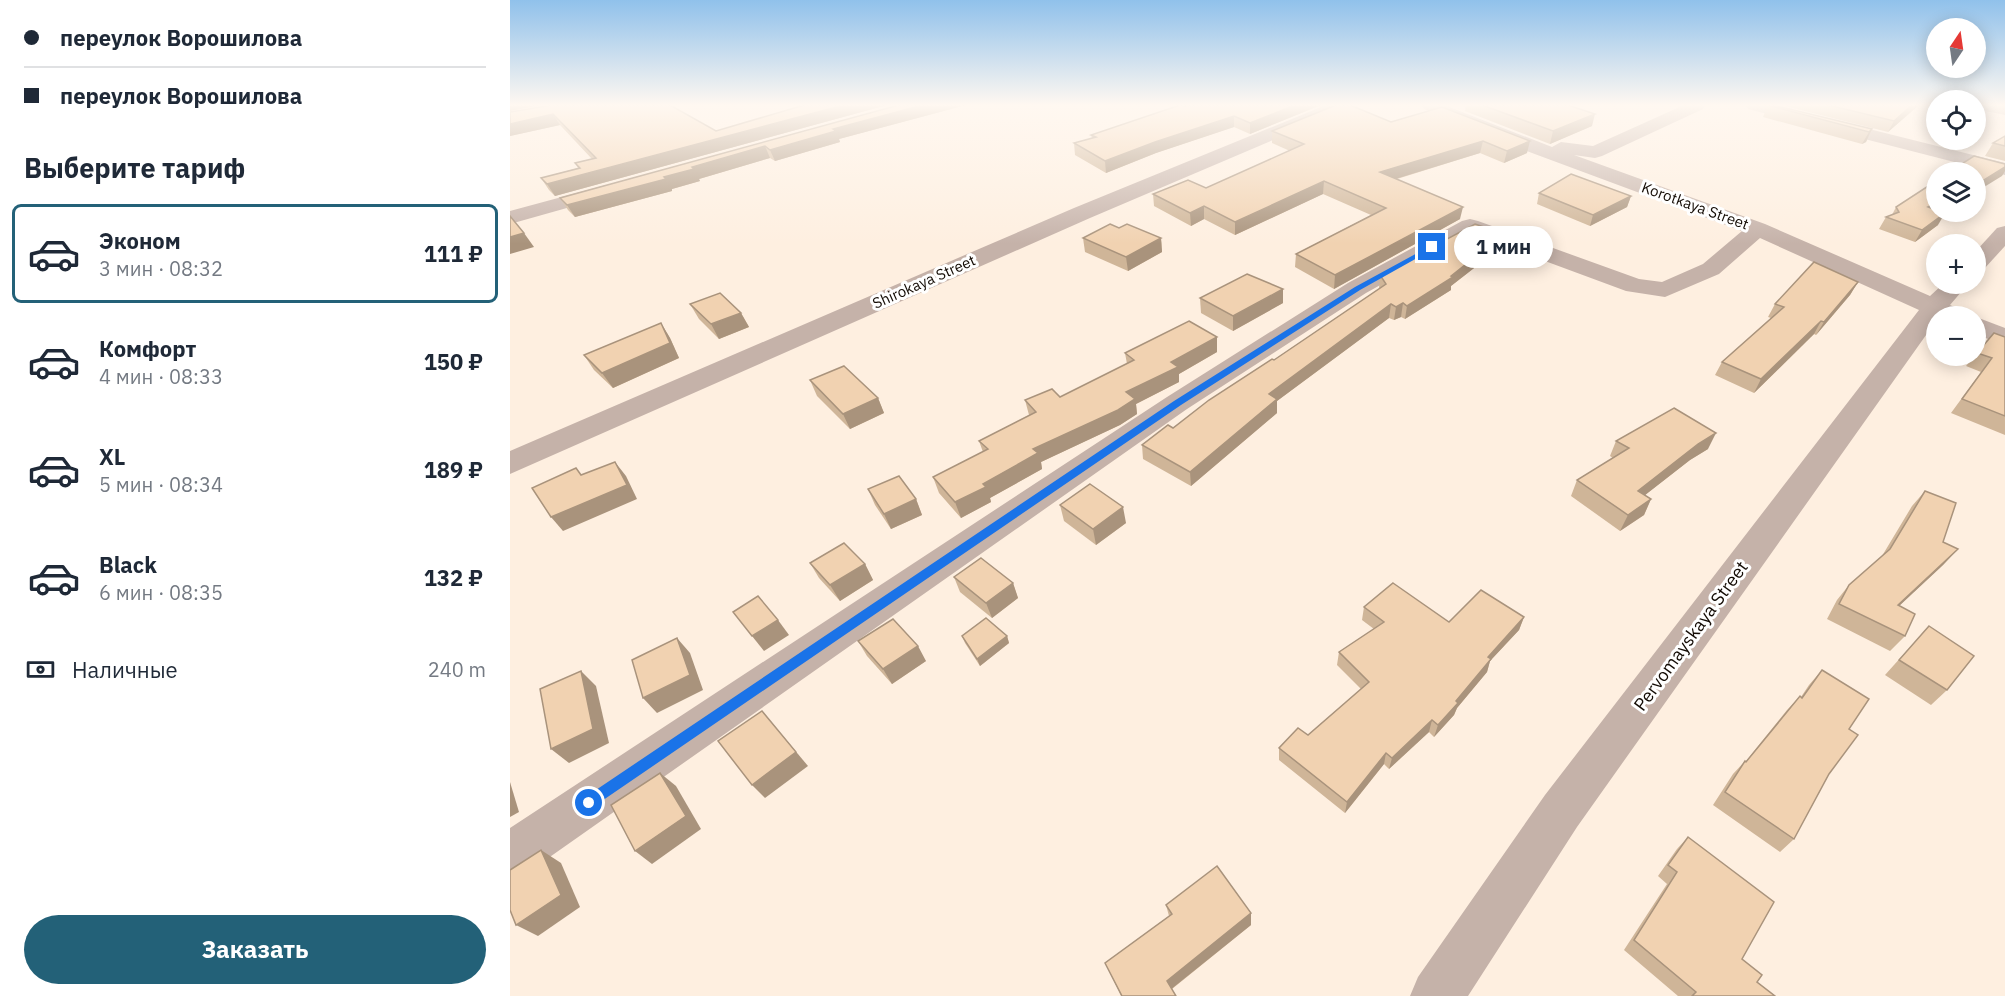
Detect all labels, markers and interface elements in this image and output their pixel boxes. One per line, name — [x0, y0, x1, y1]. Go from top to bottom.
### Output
north arrow — [1926, 18, 1986, 78]
map controls — [1926, 18, 1986, 366]
text: переулок Ворошилова — [60, 23, 302, 52]
text: переулок Ворошилова — [60, 81, 302, 110]
button: locate — [1926, 90, 1986, 150]
text: Выберите тариф — [24, 150, 245, 185]
button: layers — [1926, 162, 1986, 222]
street label: Korotkaya Street — [1639, 177, 1751, 234]
text: Эконом — [99, 226, 181, 255]
callout: 1 мин — [1453, 226, 1552, 268]
icon: car — [27, 227, 81, 281]
route end — [1418, 233, 1445, 260]
text: 1 мин — [1476, 233, 1531, 260]
button: + — [1926, 234, 1986, 294]
text: 111 ₽ — [424, 239, 483, 268]
street label: Shirokaya Street — [869, 250, 978, 313]
text: 3 мин · 08:32 — [99, 255, 223, 282]
button: − — [1926, 306, 1986, 366]
text: Комфорт — [99, 334, 196, 363]
icon: car — [27, 335, 81, 389]
text: 150 ₽ — [424, 347, 483, 376]
text: 4 мин · 08:33 — [99, 363, 223, 390]
text: XL — [99, 442, 125, 471]
icon: car — [27, 443, 81, 497]
text: 189 ₽ — [424, 455, 483, 484]
text: 5 мин · 08:34 — [99, 471, 223, 498]
text: Black — [99, 550, 157, 579]
icon: car — [27, 551, 81, 605]
street label: Pervomayskaya Street — [1628, 556, 1753, 715]
text: 132 ₽ — [424, 563, 483, 592]
text: 6 мин · 08:35 — [99, 579, 223, 606]
icon: cash — [24, 653, 57, 686]
text: Наличные — [72, 655, 178, 684]
text: 240 m — [428, 656, 486, 683]
route start — [575, 789, 602, 816]
button: Заказать — [24, 915, 486, 984]

